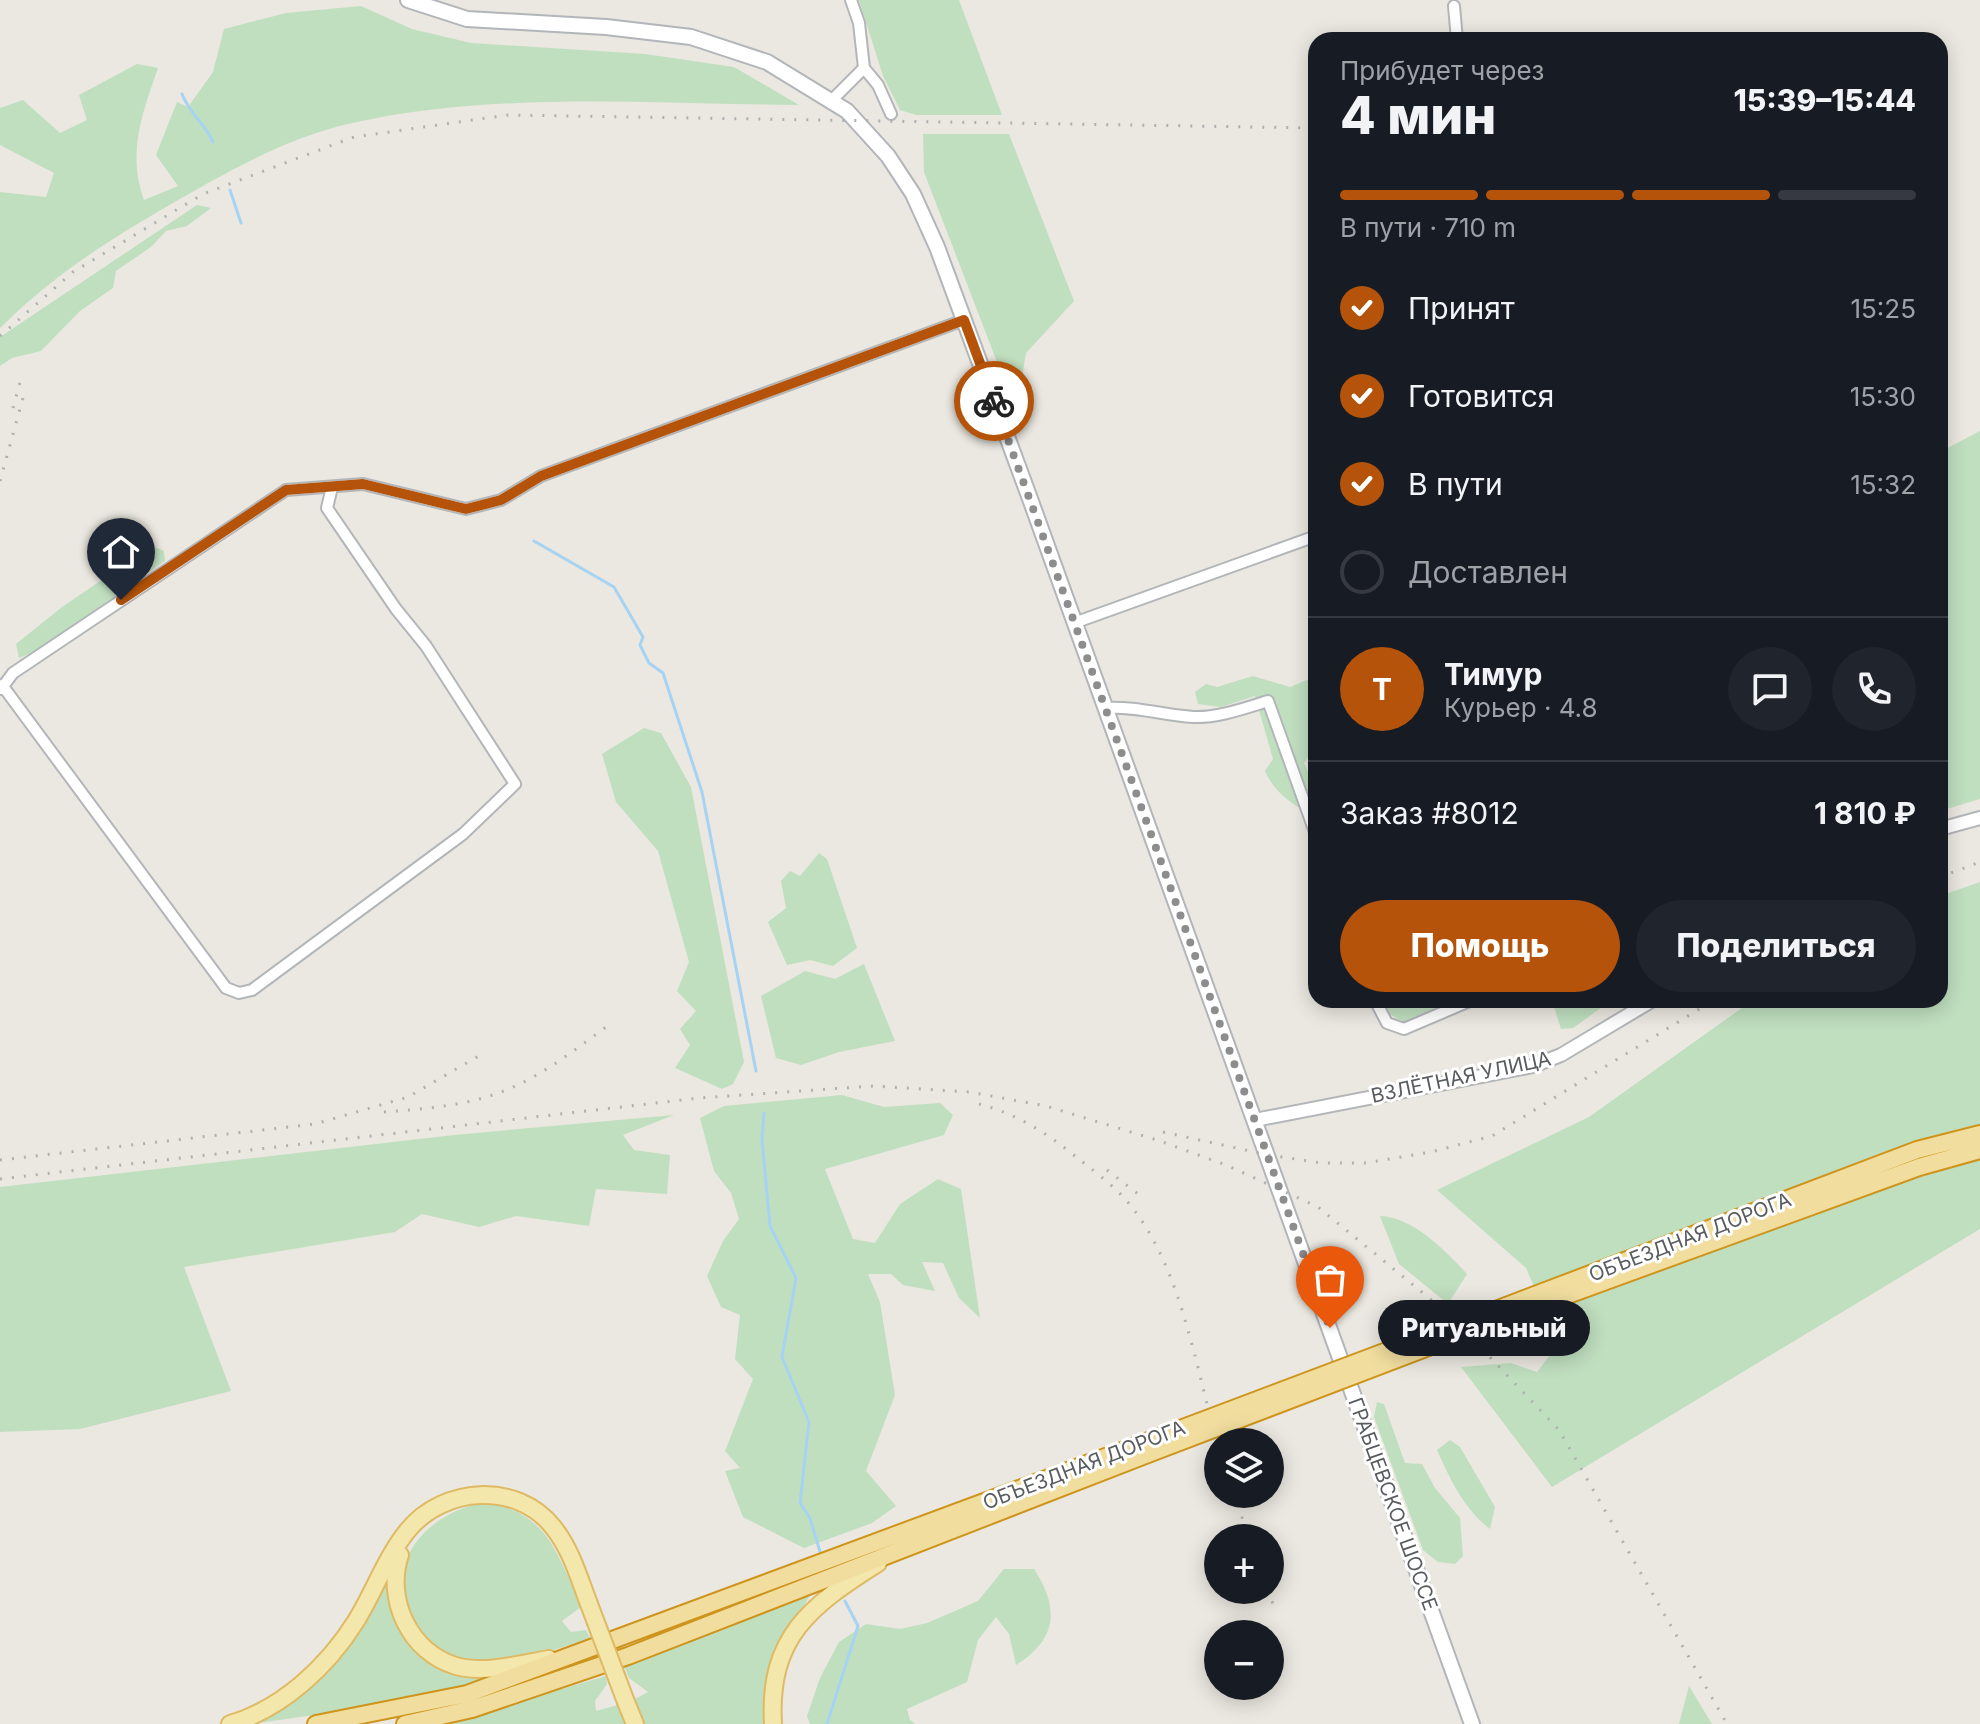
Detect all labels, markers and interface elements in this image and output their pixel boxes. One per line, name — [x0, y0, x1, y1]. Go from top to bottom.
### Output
text: Прибудет через — [1340, 55, 1544, 86]
text: 15:39–15:44 — [1733, 82, 1916, 118]
text: 4 мин — [1340, 84, 1496, 147]
text: В пути · 710 m — [1340, 212, 1516, 243]
icon: check — [1340, 286, 1384, 330]
text: Принят — [1408, 290, 1515, 326]
text: 15:25 — [1850, 293, 1916, 324]
courier — [954, 361, 1034, 441]
icon: check — [1340, 374, 1384, 418]
text: Готовится — [1408, 378, 1554, 414]
icon: bike — [972, 379, 1016, 423]
text: 15:30 — [1850, 381, 1916, 412]
icon: check — [1340, 462, 1384, 506]
text: В пути — [1408, 466, 1503, 502]
text: 15:32 — [1850, 469, 1916, 500]
pin — [87, 518, 155, 600]
icon: home — [99, 530, 143, 574]
text: Доставлен — [1408, 554, 1568, 590]
button: chat — [1728, 647, 1812, 731]
button: phone — [1832, 647, 1916, 731]
text: Тимур — [1444, 656, 1542, 692]
text: Т — [1372, 671, 1392, 707]
text: Курьер · 4.8 — [1444, 692, 1598, 723]
text: Заказ #8012 — [1340, 795, 1519, 831]
text: 1 810 ₽ — [1814, 795, 1916, 831]
button: Помощь — [1340, 900, 1620, 992]
button: Поделиться — [1636, 900, 1916, 992]
street label: ВЗЛЁТНАЯ УЛИЦА — [1369, 1046, 1553, 1108]
street label: ОБЪЕЗДНАЯ ДОРОГА — [1585, 1187, 1795, 1287]
pin — [1296, 1246, 1364, 1328]
icon: bag — [1308, 1258, 1352, 1302]
callout: Ритуальный — [1378, 1300, 1590, 1356]
text: Ритуальный — [1401, 1312, 1567, 1343]
street label: ГРАБЦЕВСКОЕ ШОССЕ — [1343, 1394, 1443, 1614]
street label: ОБЪЕЗДНАЯ ДОРОГА — [979, 1415, 1189, 1515]
map controls — [1204, 1428, 1284, 1700]
button: layers — [1204, 1428, 1284, 1508]
button: + — [1204, 1524, 1284, 1604]
button: − — [1204, 1620, 1284, 1700]

